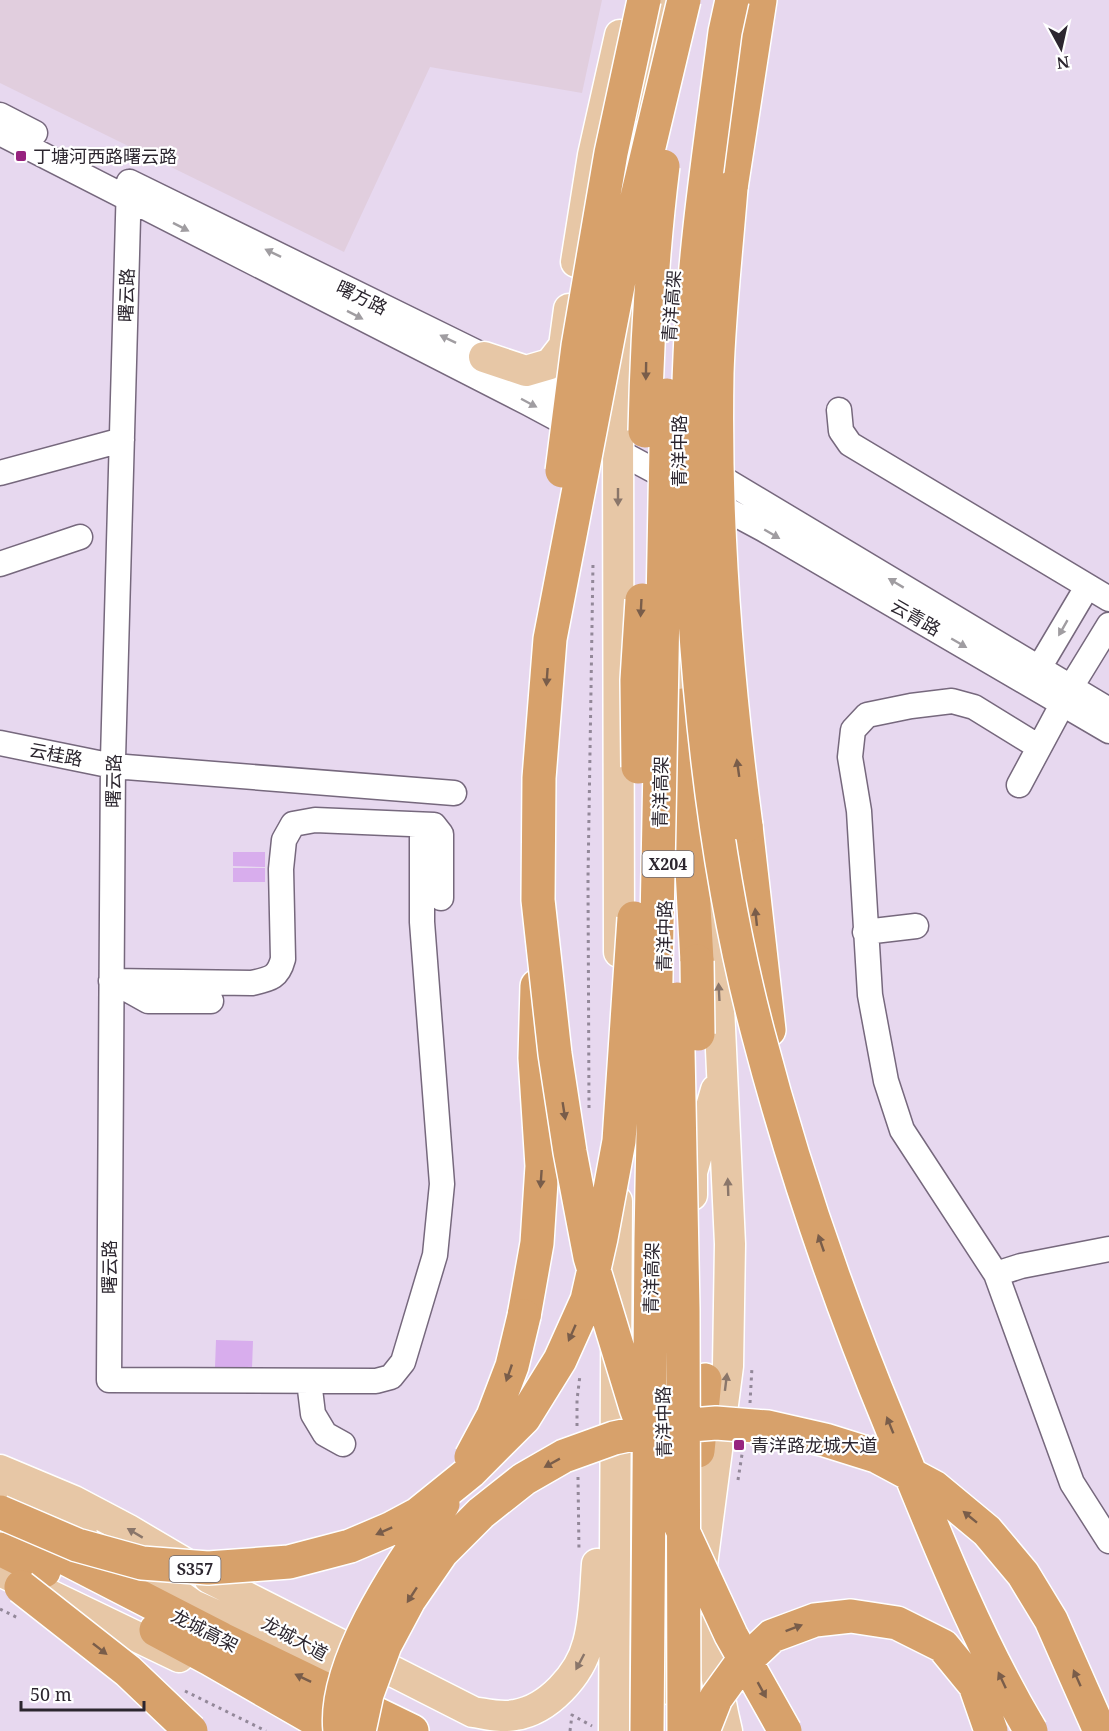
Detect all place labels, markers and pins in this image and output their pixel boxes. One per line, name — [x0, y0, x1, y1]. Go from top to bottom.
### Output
place label: 丁塘河西路曙云路 — [33, 144, 177, 168]
marker: 丁塘河西路曙云路 — [14, 149, 28, 163]
place label: 青洋路龙城大道 — [751, 1433, 877, 1457]
marker: 青洋路龙城大道 — [732, 1438, 746, 1452]

